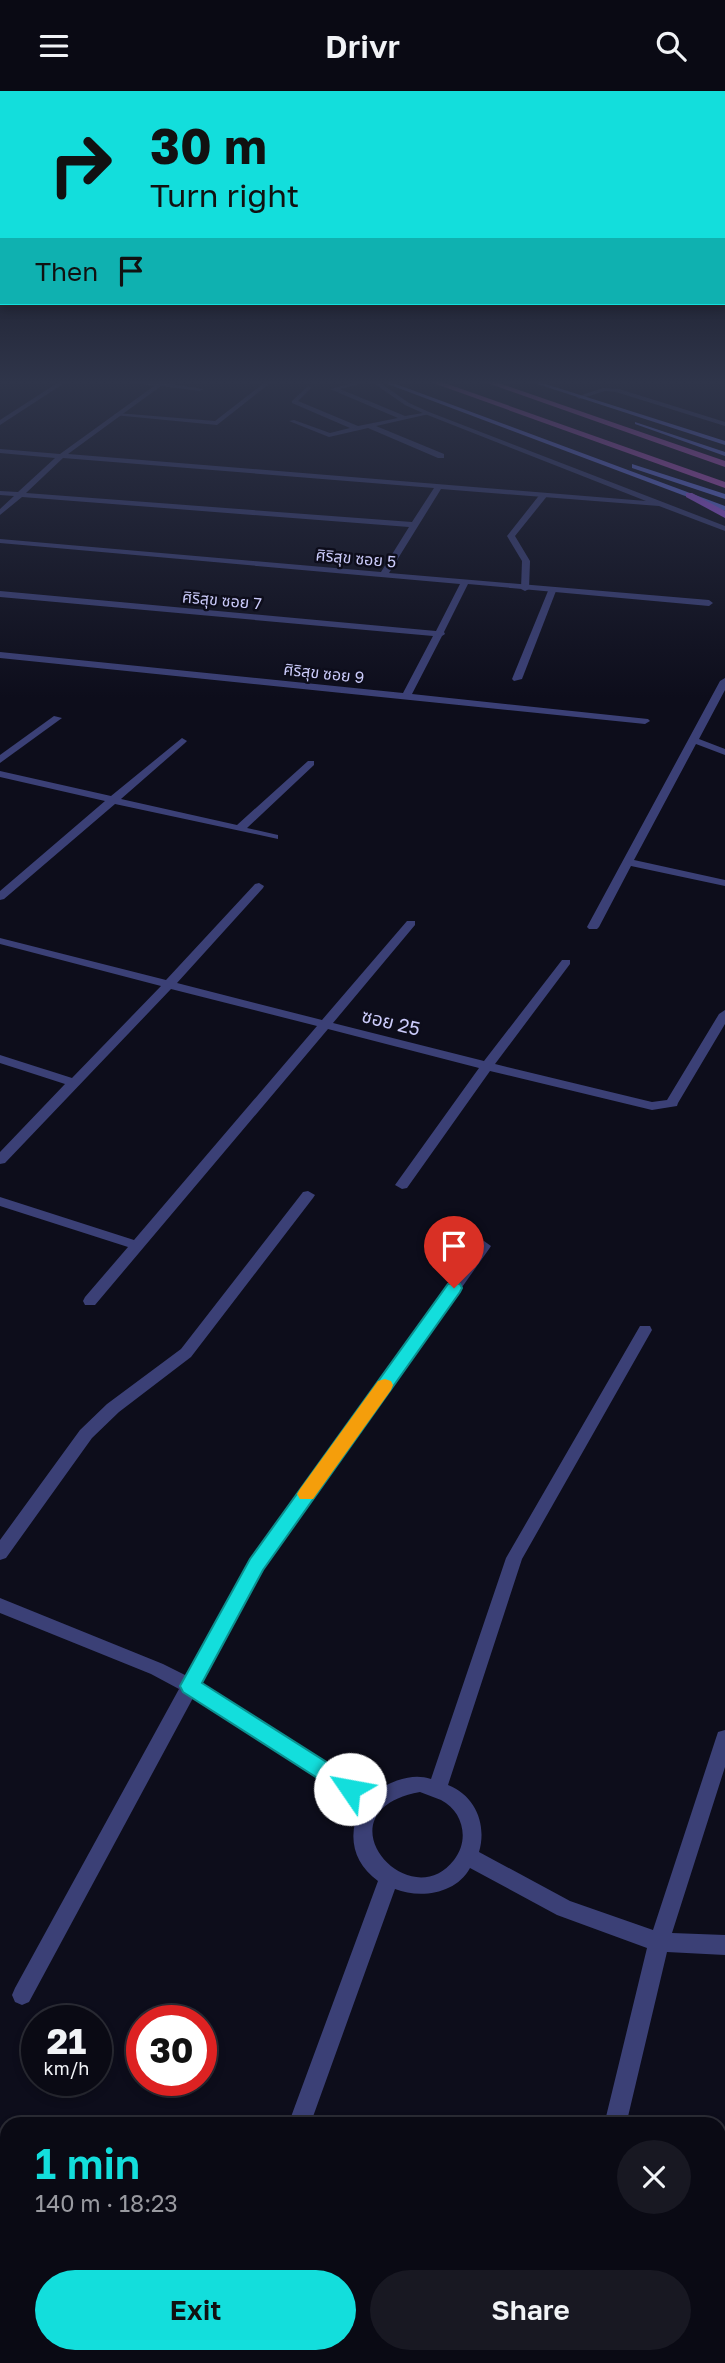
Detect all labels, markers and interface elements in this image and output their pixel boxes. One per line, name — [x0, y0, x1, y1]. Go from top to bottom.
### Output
icon: menu — [35, 27, 73, 65]
text: Drivr — [325, 27, 400, 65]
icon: search — [652, 27, 690, 65]
text: 30 m — [150, 116, 267, 175]
icon: right — [35, 119, 126, 210]
text: Turn right — [150, 176, 299, 214]
icon: arrive — [112, 252, 150, 290]
text: Then — [35, 256, 98, 287]
street label: ศิริสุข ซอย 5 — [315, 545, 397, 571]
street label: ศิริสุข ซอย 7 — [181, 587, 263, 613]
street label: ศิริสุข ซอย 9 — [283, 659, 365, 687]
street label: ซอย 25 — [359, 1003, 423, 1040]
pin — [424, 1216, 484, 1288]
icon: arrive — [435, 1227, 473, 1265]
position arrow — [313, 1752, 387, 1826]
speed limit sign: 30 — [126, 2005, 217, 2096]
text: 21 — [47, 2020, 86, 2062]
text: km/h — [44, 2057, 89, 2079]
text: 1 min — [35, 2138, 140, 2188]
button: close — [617, 2140, 691, 2214]
text: 140 m · 18:23 — [35, 2189, 178, 2217]
button: Exit — [35, 2270, 356, 2350]
button: Share — [370, 2270, 691, 2350]

